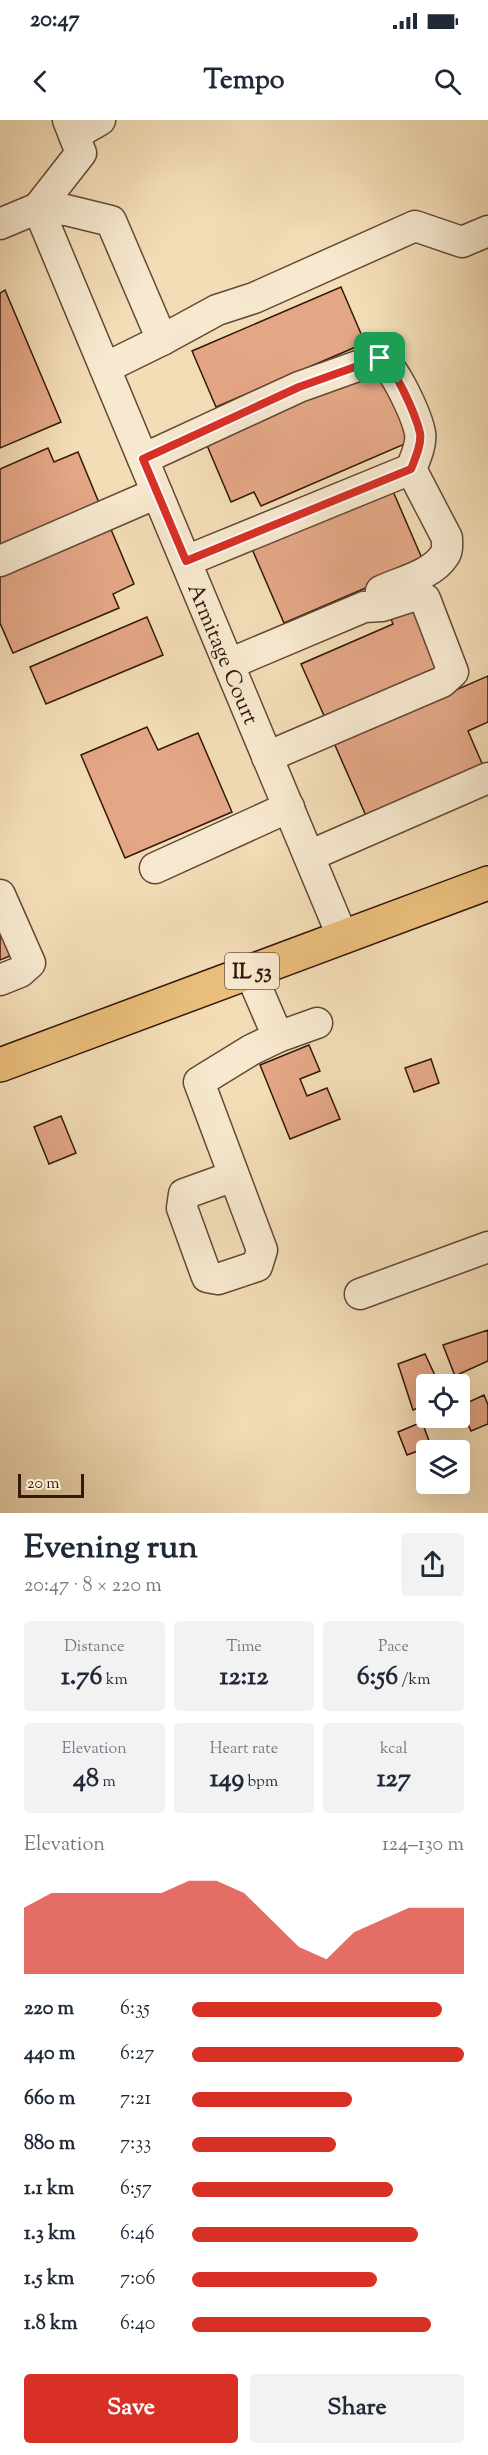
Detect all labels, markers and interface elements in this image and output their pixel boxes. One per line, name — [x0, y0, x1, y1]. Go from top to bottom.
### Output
text: 20:47 — [30, 5, 80, 37]
text: Tempo — [204, 62, 285, 101]
icon: back — [24, 65, 57, 98]
icon: search — [431, 65, 464, 98]
pin — [354, 332, 405, 383]
icon: arrive — [363, 341, 396, 374]
street label: Armitage Court — [178, 579, 265, 731]
road number: IL 53 — [225, 953, 279, 989]
map controls — [416, 1374, 470, 1494]
button: locate — [416, 1374, 470, 1428]
button: layers — [416, 1440, 470, 1494]
scale bar — [18, 1471, 84, 1498]
text: 20 m — [27, 1473, 60, 1496]
text: Evening run — [24, 1525, 198, 1573]
button: share — [401, 1533, 464, 1596]
text: 20:47 · 8 × 220 m — [24, 1572, 162, 1601]
text: Distance — [64, 1636, 125, 1659]
text: Time — [226, 1636, 262, 1659]
text: Pace — [378, 1636, 409, 1659]
text: 1.76 — [61, 1659, 102, 1696]
text: 12:12 — [220, 1659, 268, 1696]
text: 6:56 — [357, 1659, 398, 1696]
text: km — [102, 1669, 128, 1692]
text: /km — [398, 1669, 430, 1692]
text: Elevation — [62, 1738, 127, 1761]
text: Heart rate — [210, 1738, 278, 1761]
text: kcal — [380, 1738, 407, 1761]
text: 48 — [73, 1761, 99, 1798]
text: 149 — [210, 1761, 244, 1798]
text: 127 — [377, 1761, 411, 1798]
text: m — [99, 1771, 116, 1794]
text: bpm — [244, 1771, 278, 1794]
text: Elevation — [24, 1831, 105, 1860]
text: 124–130 m — [382, 1831, 464, 1860]
text: 220 m — [24, 1995, 74, 2024]
text: 6:35 — [120, 1995, 150, 2024]
text: 440 m — [24, 2040, 75, 2069]
text: 6:27 — [120, 2040, 154, 2069]
text: 660 m — [24, 2085, 75, 2114]
text: 7:21 — [120, 2085, 151, 2114]
text: 880 m — [24, 2130, 75, 2159]
text: 7:33 — [120, 2130, 151, 2159]
text: 1.1 km — [24, 2175, 74, 2204]
text: 6:57 — [120, 2175, 152, 2204]
text: 1.3 km — [24, 2220, 76, 2249]
text: 6:46 — [120, 2220, 155, 2249]
text: 1.5 km — [24, 2265, 74, 2294]
text: 7:06 — [120, 2265, 156, 2294]
text: 1.8 km — [24, 2310, 78, 2339]
text: 6:40 — [120, 2310, 155, 2339]
button: Save — [24, 2374, 238, 2443]
button: Share — [250, 2374, 464, 2443]

